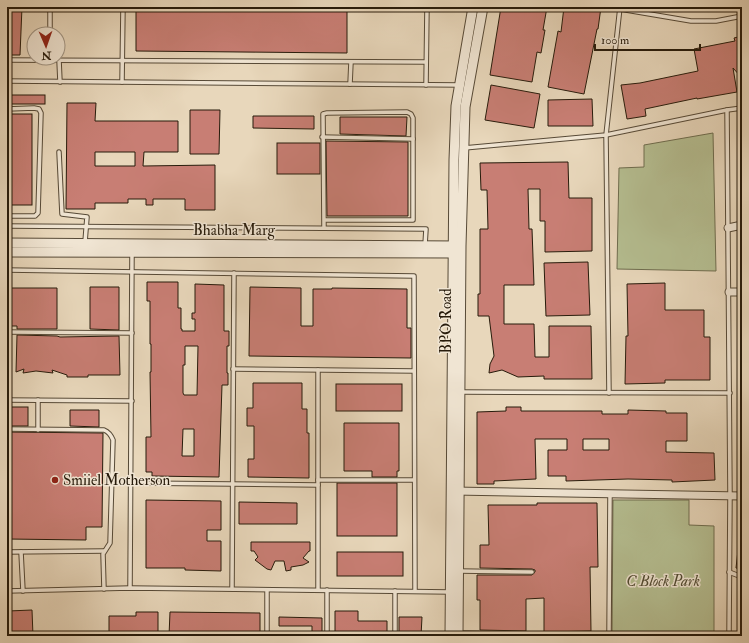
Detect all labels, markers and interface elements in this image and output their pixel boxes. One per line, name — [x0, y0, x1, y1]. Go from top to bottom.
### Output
north arrow — [26, 26, 66, 66]
scale bar — [595, 26, 700, 52]
text: 100 m — [601, 33, 630, 48]
text: N — [40, 49, 52, 62]
street label: Bhabha Marg — [193, 221, 275, 240]
street label: BPO Road — [437, 288, 456, 354]
place label: Smiiel Motherson — [63, 471, 171, 490]
marker: Smiiel Motherson — [50, 475, 60, 485]
park label: C Block Park — [626, 572, 700, 591]

